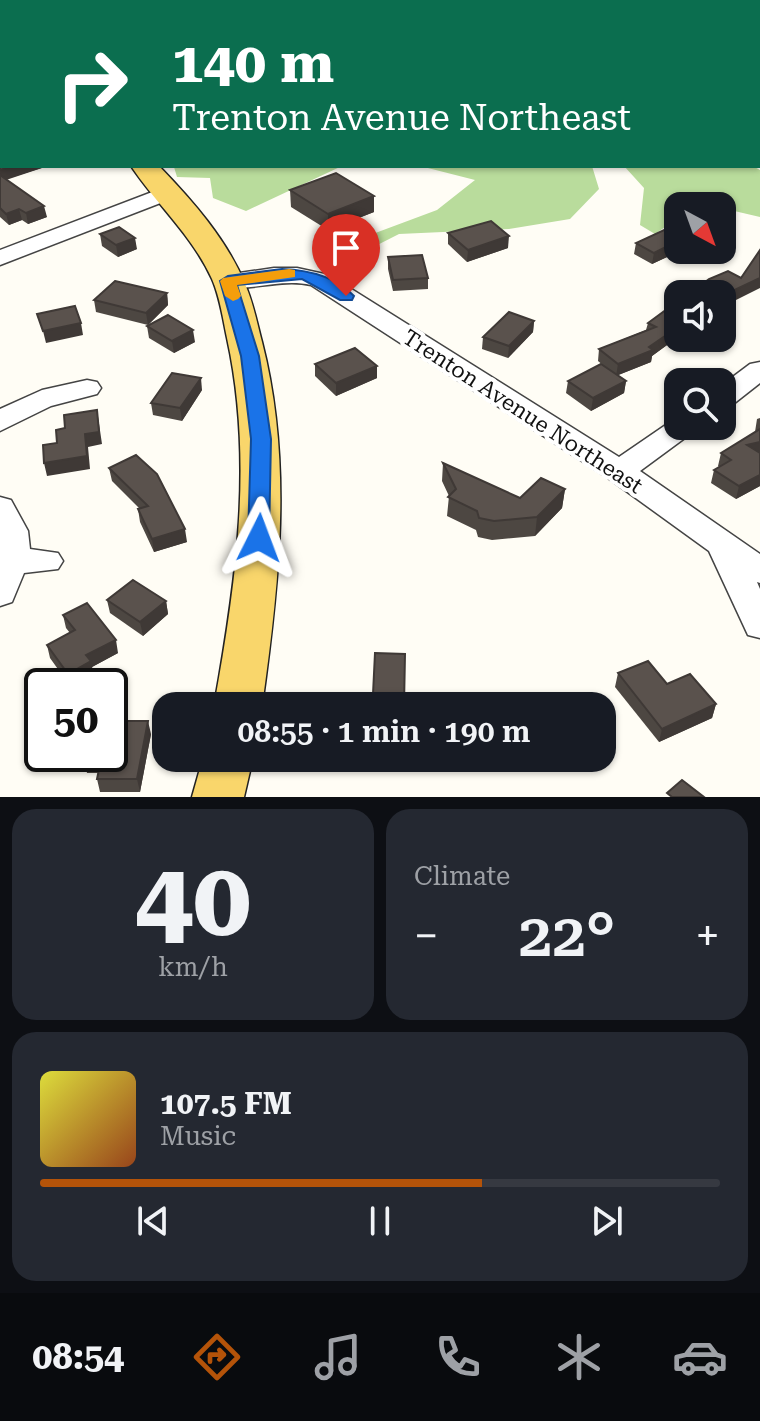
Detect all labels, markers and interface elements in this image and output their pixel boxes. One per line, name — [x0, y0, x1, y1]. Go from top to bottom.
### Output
text: 140 m — [172, 30, 334, 96]
icon: right — [40, 32, 144, 136]
text: Trenton Avenue Northeast — [172, 97, 631, 139]
north arrow — [664, 192, 736, 264]
map controls — [664, 192, 736, 440]
pin — [312, 214, 380, 296]
icon: arrive — [324, 226, 368, 270]
button: sound — [664, 280, 736, 352]
street label: Trenton Avenue Northeast — [398, 325, 647, 498]
button: search — [664, 368, 736, 440]
position arrow — [217, 496, 301, 580]
speed limit sign: 50 — [24, 668, 128, 772]
text: 08:55 · 1 min · 190 m — [238, 714, 530, 749]
text: 40 — [135, 839, 251, 960]
text: Climate — [414, 861, 510, 891]
text: 22° — [519, 900, 615, 971]
text: − — [414, 910, 439, 962]
text: + — [695, 910, 720, 962]
text: km/h — [158, 952, 228, 982]
text: 107.5 FM — [160, 1086, 292, 1121]
text: Music — [160, 1121, 236, 1151]
icon: previous — [131, 1199, 175, 1243]
icon: pause — [358, 1199, 402, 1243]
icon: next — [585, 1199, 629, 1243]
icon: directions — [189, 1329, 245, 1385]
icon: music — [310, 1329, 366, 1385]
icon: phone — [430, 1329, 486, 1385]
icon: climate — [551, 1329, 607, 1385]
icon: car — [672, 1329, 728, 1385]
text: 08:54 — [32, 1336, 124, 1378]

